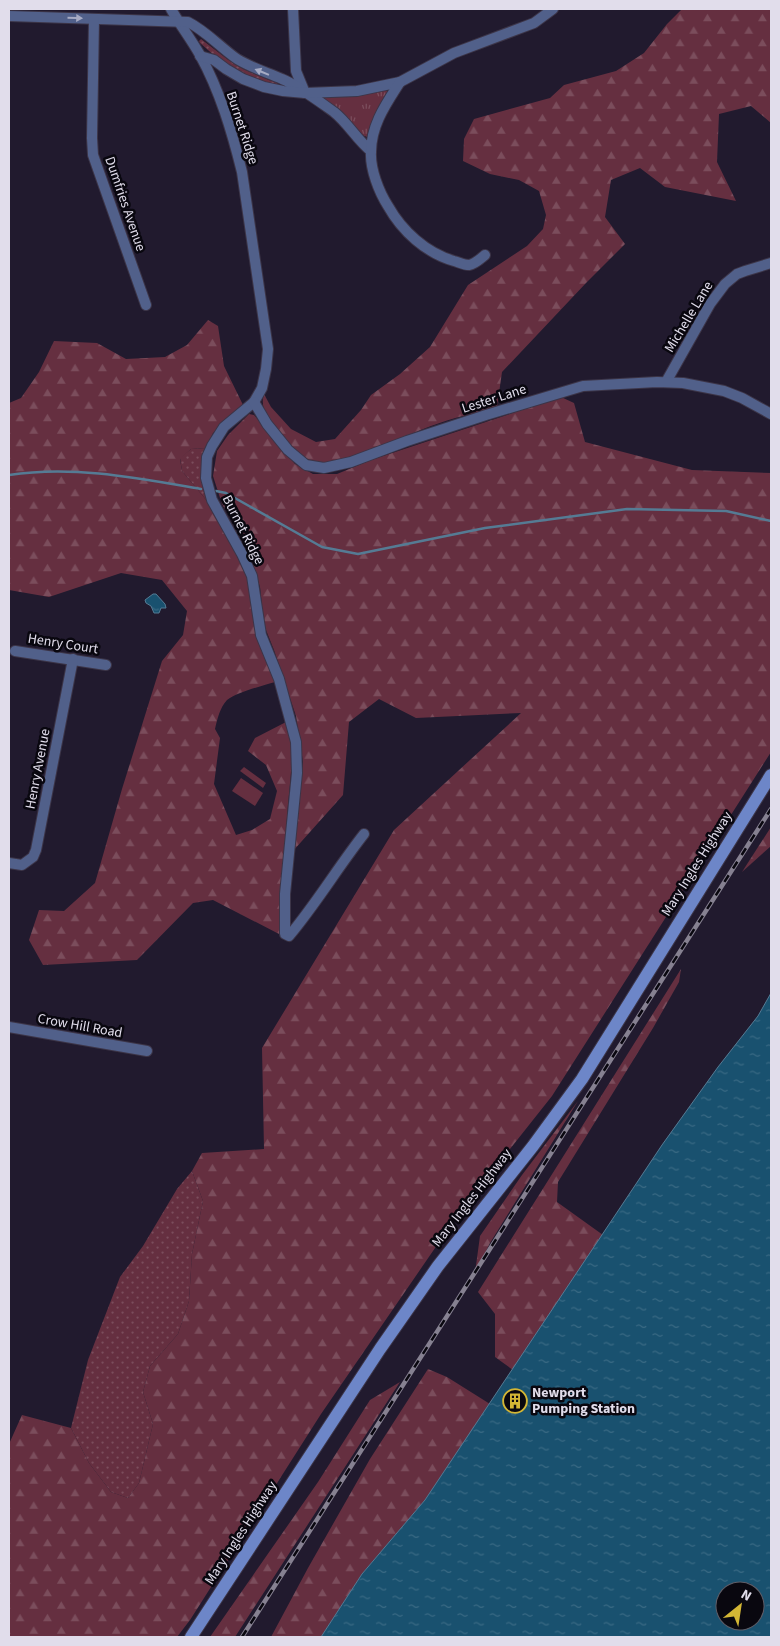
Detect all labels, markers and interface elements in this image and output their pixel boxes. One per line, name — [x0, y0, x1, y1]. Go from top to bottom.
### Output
one-way arrow — [67, 14, 83, 22]
one-way arrow — [255, 67, 269, 75]
street label: Burnet Ridge — [221, 89, 263, 167]
street label: Dumfries Avenue — [99, 154, 151, 254]
street label: Michelle Lane — [660, 278, 718, 356]
street label: Lester Lane — [459, 379, 529, 419]
street label: Burnet Ridge — [217, 492, 269, 568]
street label: Henry Court — [26, 629, 100, 659]
street label: Henry Avenue — [20, 727, 56, 811]
street label: Mary Ingles Highway — [657, 807, 738, 920]
street label: Crow Hill Road — [36, 1009, 124, 1043]
street label: Mary Ingles Highway — [427, 1144, 517, 1251]
place label: Newport Pumping Station — [532, 1383, 635, 1419]
building icon: Newport Pumping Station — [502, 1388, 528, 1414]
street label: Mary Ingles Highway — [200, 1477, 282, 1589]
north arrow — [715, 1581, 765, 1631]
text: N — [737, 1585, 755, 1607]

